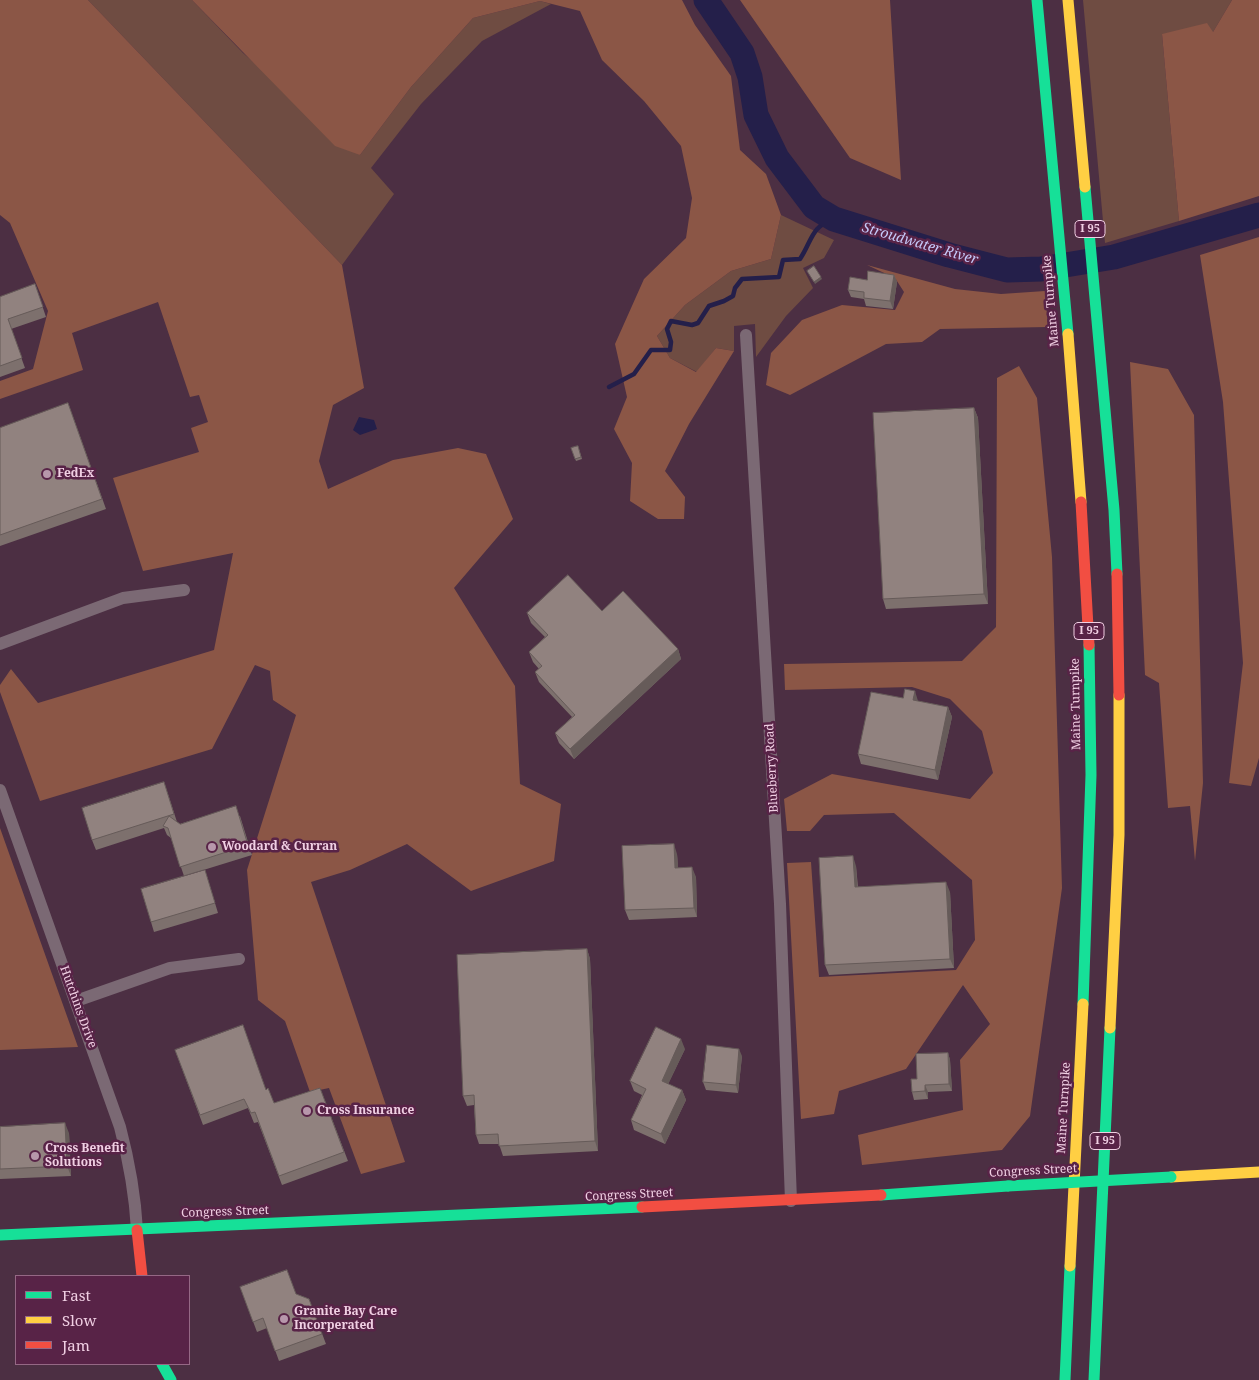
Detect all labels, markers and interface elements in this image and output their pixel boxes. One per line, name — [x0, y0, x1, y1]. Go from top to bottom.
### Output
water label: Stroudwater River — [860, 219, 980, 269]
road number: I 95 — [1075, 220, 1105, 238]
street label: Maine Turnpike — [1040, 255, 1062, 347]
place label: FedEx — [57, 467, 94, 481]
marker: FedEx — [41, 468, 53, 480]
road number: I 95 — [1074, 622, 1104, 640]
street label: Maine Turnpike — [1068, 658, 1084, 750]
street label: Blueberry Road — [762, 723, 782, 813]
place label: Woodard & Curran — [222, 840, 337, 854]
marker: Woodard & Curran — [206, 841, 218, 853]
street label: Hutchins Drive — [56, 964, 100, 1050]
street label: Maine Turnpike — [1054, 1062, 1074, 1154]
place label: Cross Insurance — [317, 1104, 414, 1118]
marker: Cross Insurance — [301, 1105, 313, 1117]
road number: I 95 — [1090, 1132, 1120, 1150]
place label: Cross Benefit Solutions — [45, 1142, 125, 1170]
marker: Cross Benefit Solutions — [29, 1150, 41, 1162]
street label: Congress Street — [989, 1162, 1077, 1180]
street label: Congress Street — [585, 1186, 673, 1204]
street label: Congress Street — [181, 1203, 269, 1221]
legend — [15, 1275, 190, 1365]
text: Fast — [62, 1285, 91, 1305]
place label: Granite Bay Care Incorperated — [294, 1305, 397, 1333]
text: Slow — [62, 1310, 96, 1330]
marker: Granite Bay Care Incorperated — [278, 1313, 290, 1325]
text: Jam — [62, 1335, 90, 1355]

